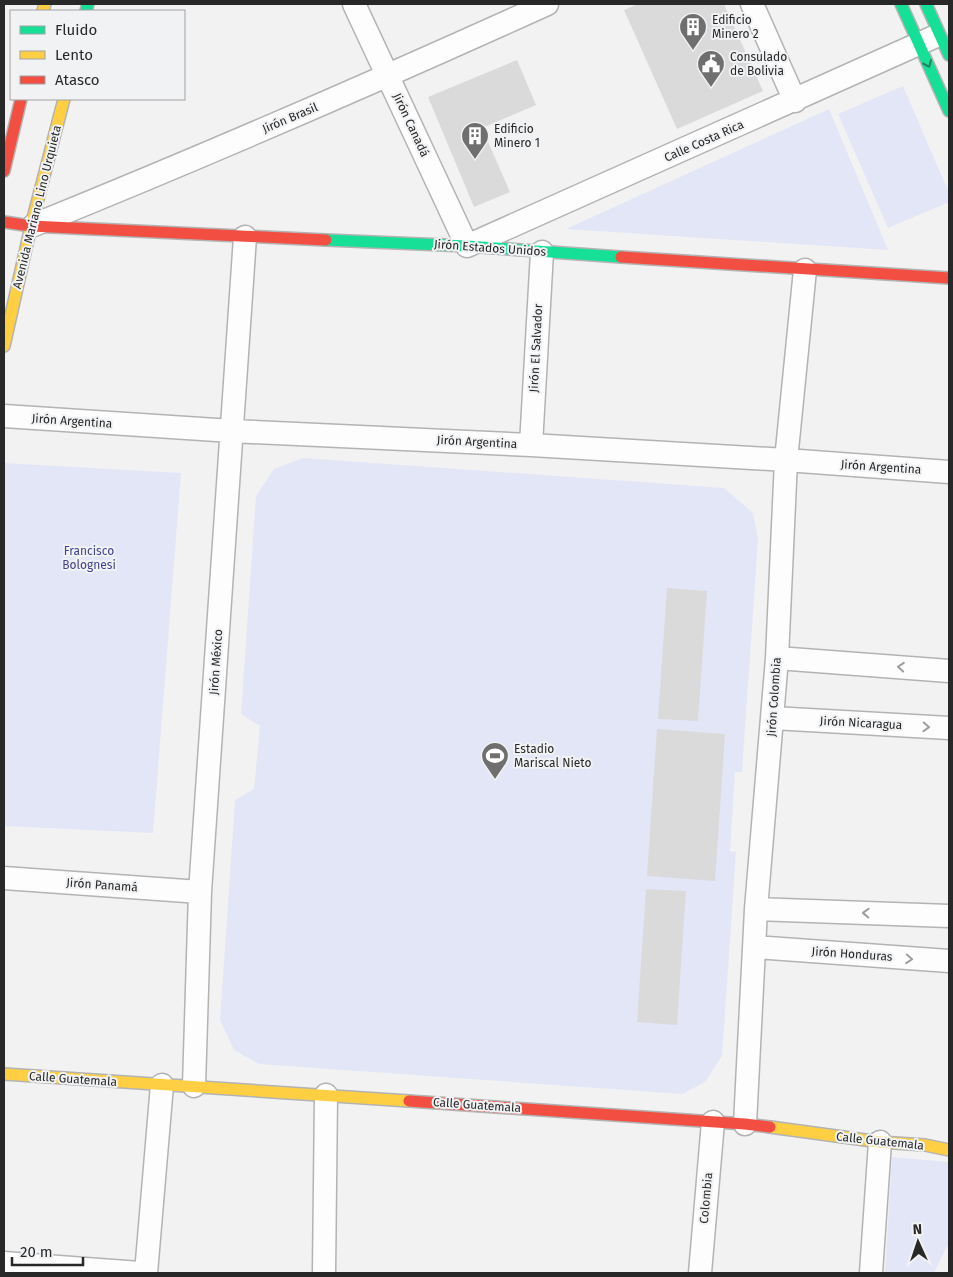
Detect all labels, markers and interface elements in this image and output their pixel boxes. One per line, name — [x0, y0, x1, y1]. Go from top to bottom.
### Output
legend — [10, 10, 185, 100]
building icon: Edificio Minero 2 — [678, 12, 708, 51]
place label: Edificio Minero 2 — [712, 13, 759, 41]
text: Fluido — [55, 21, 97, 39]
text: Lento — [55, 46, 93, 64]
public building icon: Consulado de Bolivia — [696, 49, 726, 88]
place label: Consulado de Bolivia — [730, 50, 787, 78]
one-way arrow — [922, 59, 933, 68]
text: Atasco — [55, 71, 100, 89]
street label: Jirón Canadá — [390, 91, 432, 159]
street label: Jirón Brasil — [260, 100, 320, 136]
street label: Calle Costa Rica — [662, 117, 746, 165]
building icon: Edificio Minero 1 — [460, 121, 490, 160]
place label: Edificio Minero 1 — [494, 122, 540, 150]
street label: Avenida Mariano Lino Urquieta — [10, 124, 64, 290]
street label: Jirón Estados Unidos — [433, 237, 547, 259]
street label: Jirón El Salvador — [527, 303, 545, 393]
street label: Jirón Argentina — [31, 411, 113, 431]
street label: Jirón Argentina — [436, 433, 518, 451]
street label: Jirón Argentina — [840, 457, 922, 477]
park label: Francisco Bolognesi — [62, 544, 116, 572]
street label: Jirón México — [207, 629, 225, 695]
street label: Jirón Colombia — [764, 657, 784, 737]
one-way arrow — [896, 662, 904, 673]
street label: Jirón Nicaragua — [819, 714, 903, 732]
one-way arrow — [922, 721, 930, 732]
sports icon: Estadio Mariscal Nieto — [480, 741, 510, 780]
place label: Estadio Mariscal Nieto — [514, 742, 592, 770]
street label: Jirón Panamá — [66, 876, 138, 894]
one-way arrow — [861, 908, 869, 918]
street label: Jirón Honduras — [811, 944, 893, 964]
one-way arrow — [905, 953, 913, 964]
street label: Calle Guatemala — [29, 1069, 117, 1089]
street label: Calle Guatemala — [433, 1095, 521, 1115]
street label: Calle Guatemala — [835, 1129, 925, 1153]
street label: Colombia — [697, 1172, 715, 1224]
north arrow — [893, 1217, 943, 1267]
text: N — [912, 1221, 922, 1238]
scale bar — [12, 1234, 84, 1266]
text: 20 m — [20, 1243, 53, 1261]

